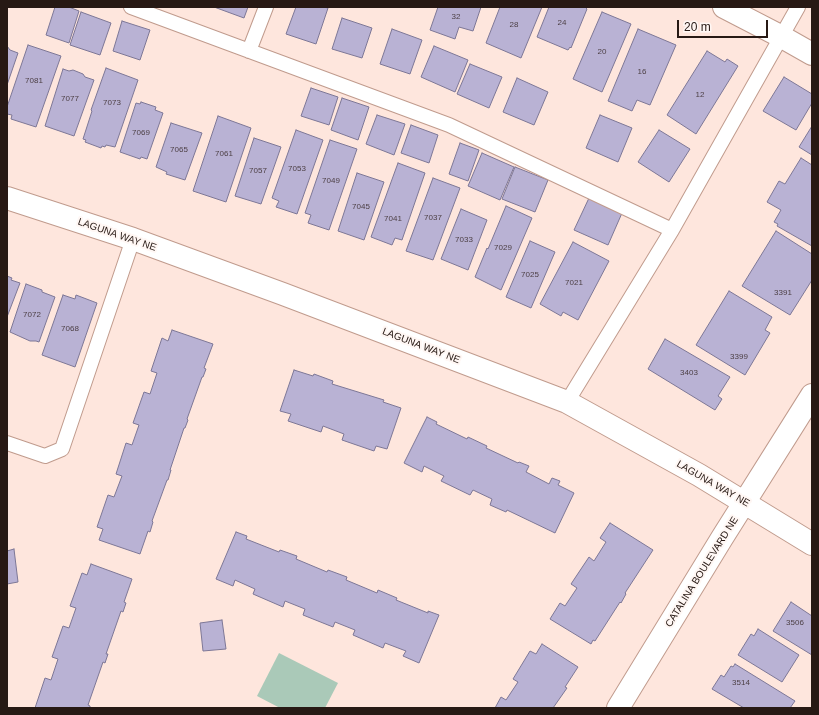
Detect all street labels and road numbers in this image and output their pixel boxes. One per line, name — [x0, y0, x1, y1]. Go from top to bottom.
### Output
street label: LAGUNA WAY NE — [76, 216, 158, 254]
street label: LAGUNA WAY NE — [380, 326, 462, 366]
street label: LAGUNA WAY NE — [674, 458, 752, 510]
street label: CATALINA BOULEVARD NE — [663, 515, 741, 629]

